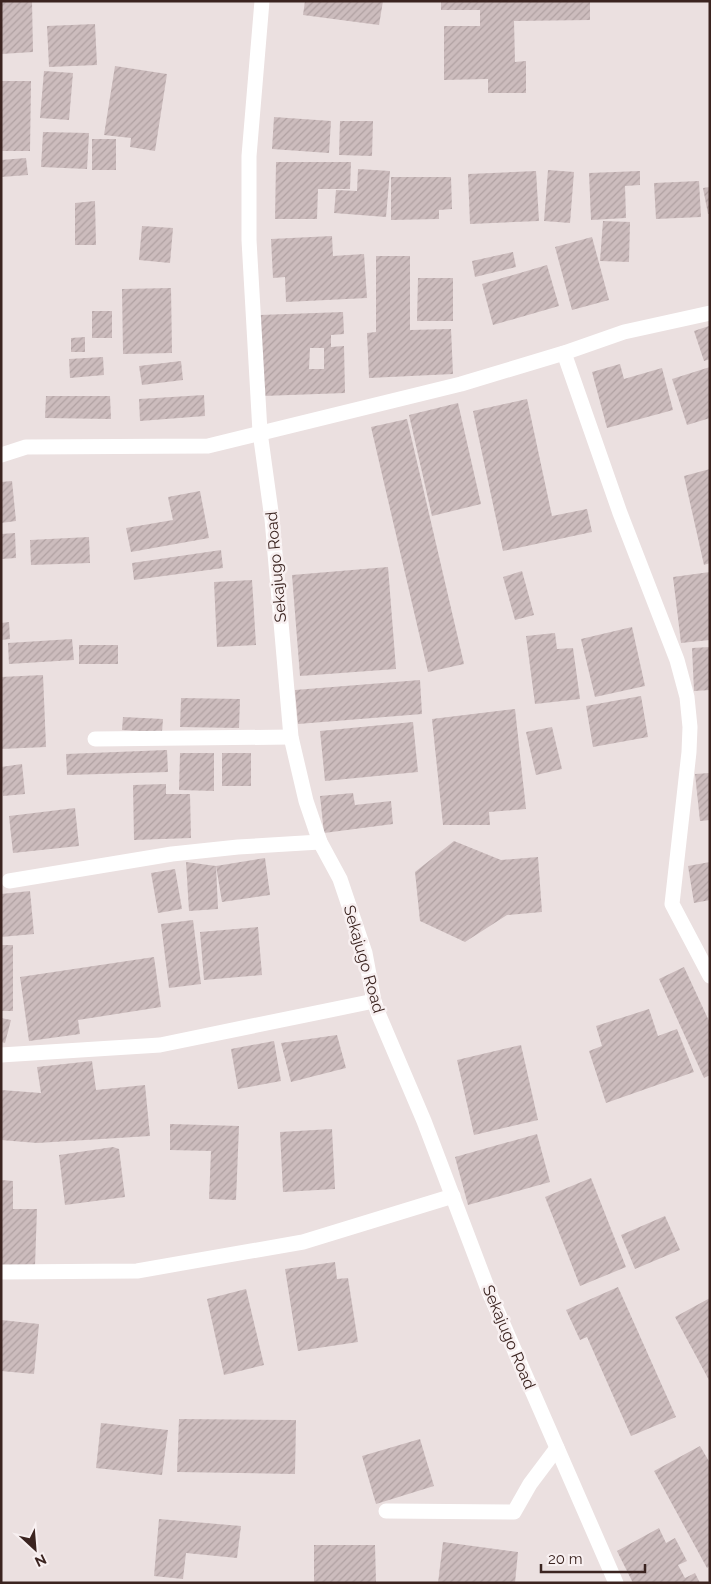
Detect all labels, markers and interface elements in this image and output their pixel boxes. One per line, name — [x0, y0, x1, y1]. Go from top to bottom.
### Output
street label: Sekajugo Road — [262, 511, 290, 623]
street label: Sekajugo Road — [340, 903, 388, 1015]
street label: Sekajugo Road — [479, 1282, 539, 1392]
north arrow — [10, 1524, 60, 1574]
scale bar — [541, 1542, 645, 1574]
text: 20 m — [548, 1550, 583, 1568]
text: N — [32, 1551, 49, 1570]

